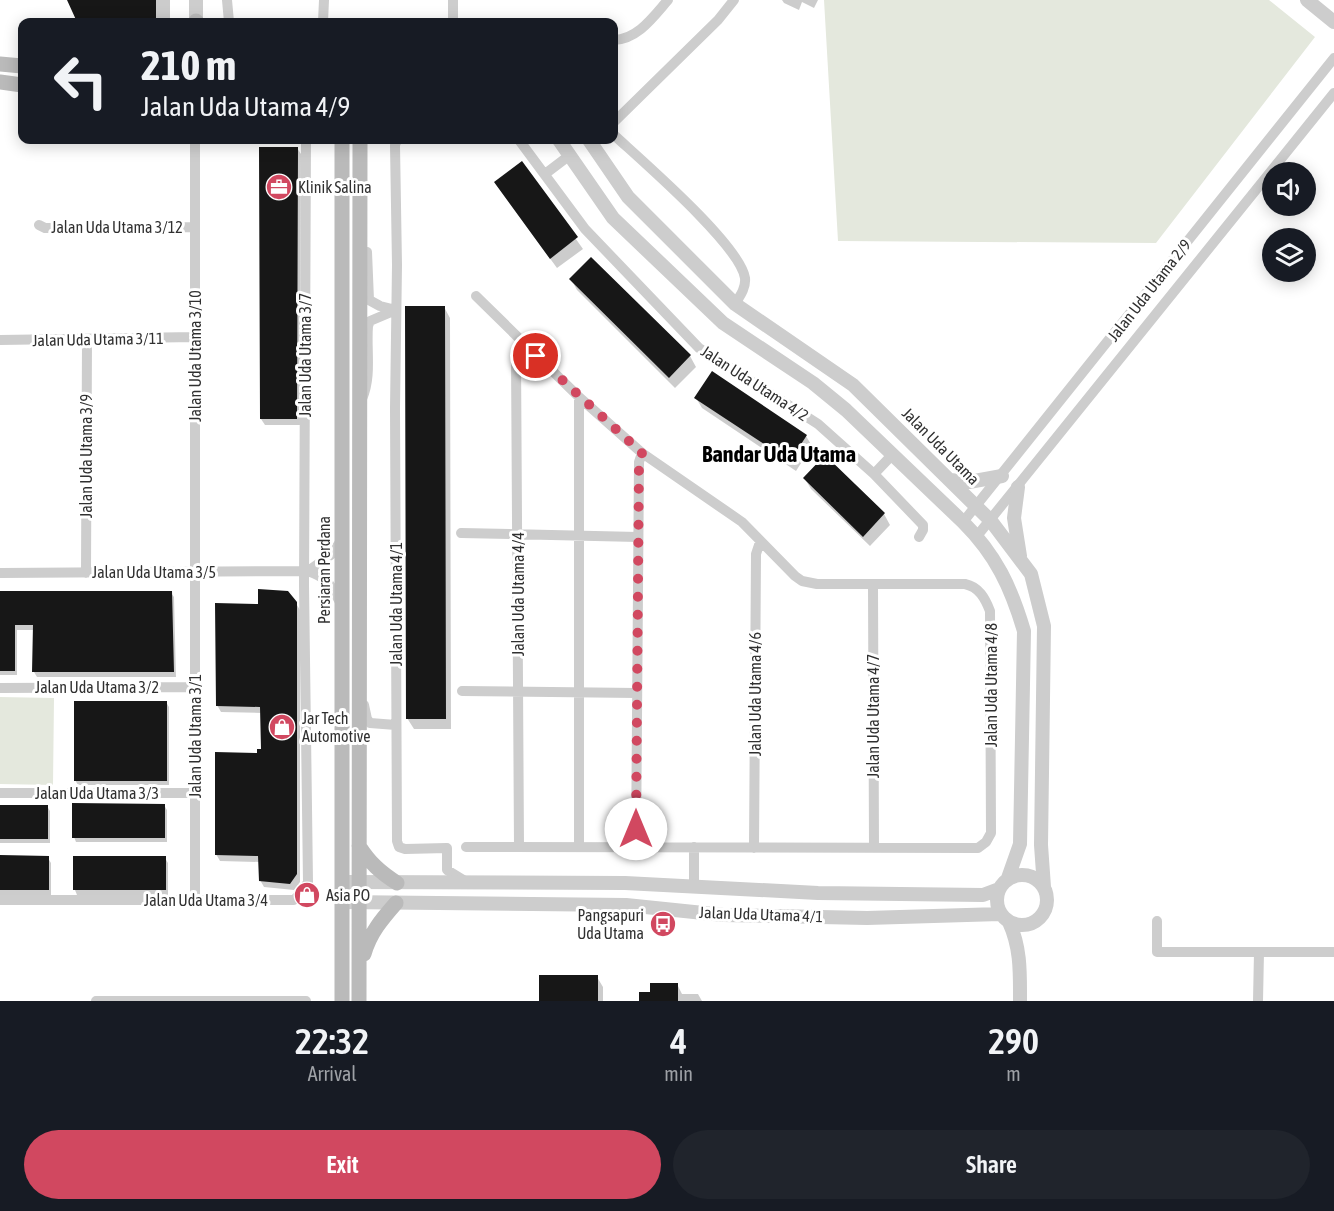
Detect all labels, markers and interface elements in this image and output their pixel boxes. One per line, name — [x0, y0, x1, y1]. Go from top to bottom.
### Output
text: 210 m — [141, 41, 236, 89]
icon: left — [42, 42, 120, 120]
text: Jalan Uda Utama 4/9 — [141, 91, 350, 122]
map controls — [1262, 162, 1316, 282]
button: sound — [1262, 162, 1316, 216]
office icon: Klinik Salina — [264, 172, 294, 202]
place label: Klinik Salina — [298, 178, 372, 196]
street label: Jalan Uda Utama 3/12 — [51, 218, 183, 236]
button: layers — [1262, 228, 1316, 282]
street label: Jalan Uda Utama 2/9 — [1104, 236, 1194, 344]
street label: Jalan Uda Utama 3/10 — [186, 290, 204, 422]
street label: Jalan Uda Utama 3/7 — [296, 293, 314, 417]
street label: Jalan Uda Utama 3/11 — [32, 329, 164, 349]
pin — [510, 330, 561, 381]
icon: arrive — [519, 339, 552, 372]
street label: Jalan Uda Utama 4/2 — [698, 342, 812, 424]
street label: Jalan Uda Utama 3/9 — [77, 394, 95, 518]
street label: Jalan Uda Utama — [899, 404, 983, 488]
district label: Bandar Uda Utama — [702, 441, 856, 467]
street label: Persiaran Perdana — [315, 516, 333, 624]
street label: Jalan Uda Utama 4/4 — [509, 532, 527, 656]
street label: Jalan Uda Utama 4/1 — [387, 542, 405, 666]
street label: Jalan Uda Utama 3/5 — [92, 563, 216, 581]
street label: Jalan Uda Utama 4/8 — [982, 623, 1000, 747]
street label: Jalan Uda Utama 4/6 — [746, 632, 764, 756]
street label: Jalan Uda Utama 4/7 — [864, 654, 882, 778]
street label: Jalan Uda Utama 3/1 — [186, 674, 204, 798]
street label: Jalan Uda Utama 3/2 — [35, 678, 159, 696]
place label: Jar Tech Automotive — [302, 709, 371, 745]
shop icon: Jar Tech Automotive — [267, 712, 297, 742]
street label: Jalan Uda Utama 3/3 — [35, 784, 159, 802]
position arrow — [604, 797, 668, 861]
shop icon: Asia PO — [292, 880, 322, 910]
place label: Asia PO — [326, 886, 370, 904]
street label: Jalan Uda Utama 3/4 — [144, 891, 268, 909]
street label: Jalan Uda Utama 4/1 — [699, 903, 823, 925]
place label: Pangsapuri Uda Utama — [577, 906, 644, 942]
bus stop icon: Pangsapuri Uda Utama — [648, 909, 678, 939]
text: 22:32 — [295, 1020, 369, 1062]
text: 4 — [670, 1020, 687, 1062]
text: 290 — [988, 1020, 1039, 1062]
text: Arrival — [308, 1062, 357, 1085]
text: min — [664, 1062, 693, 1085]
text: m — [1006, 1062, 1021, 1085]
button: Exit — [24, 1130, 661, 1199]
button: Share — [673, 1130, 1310, 1199]

